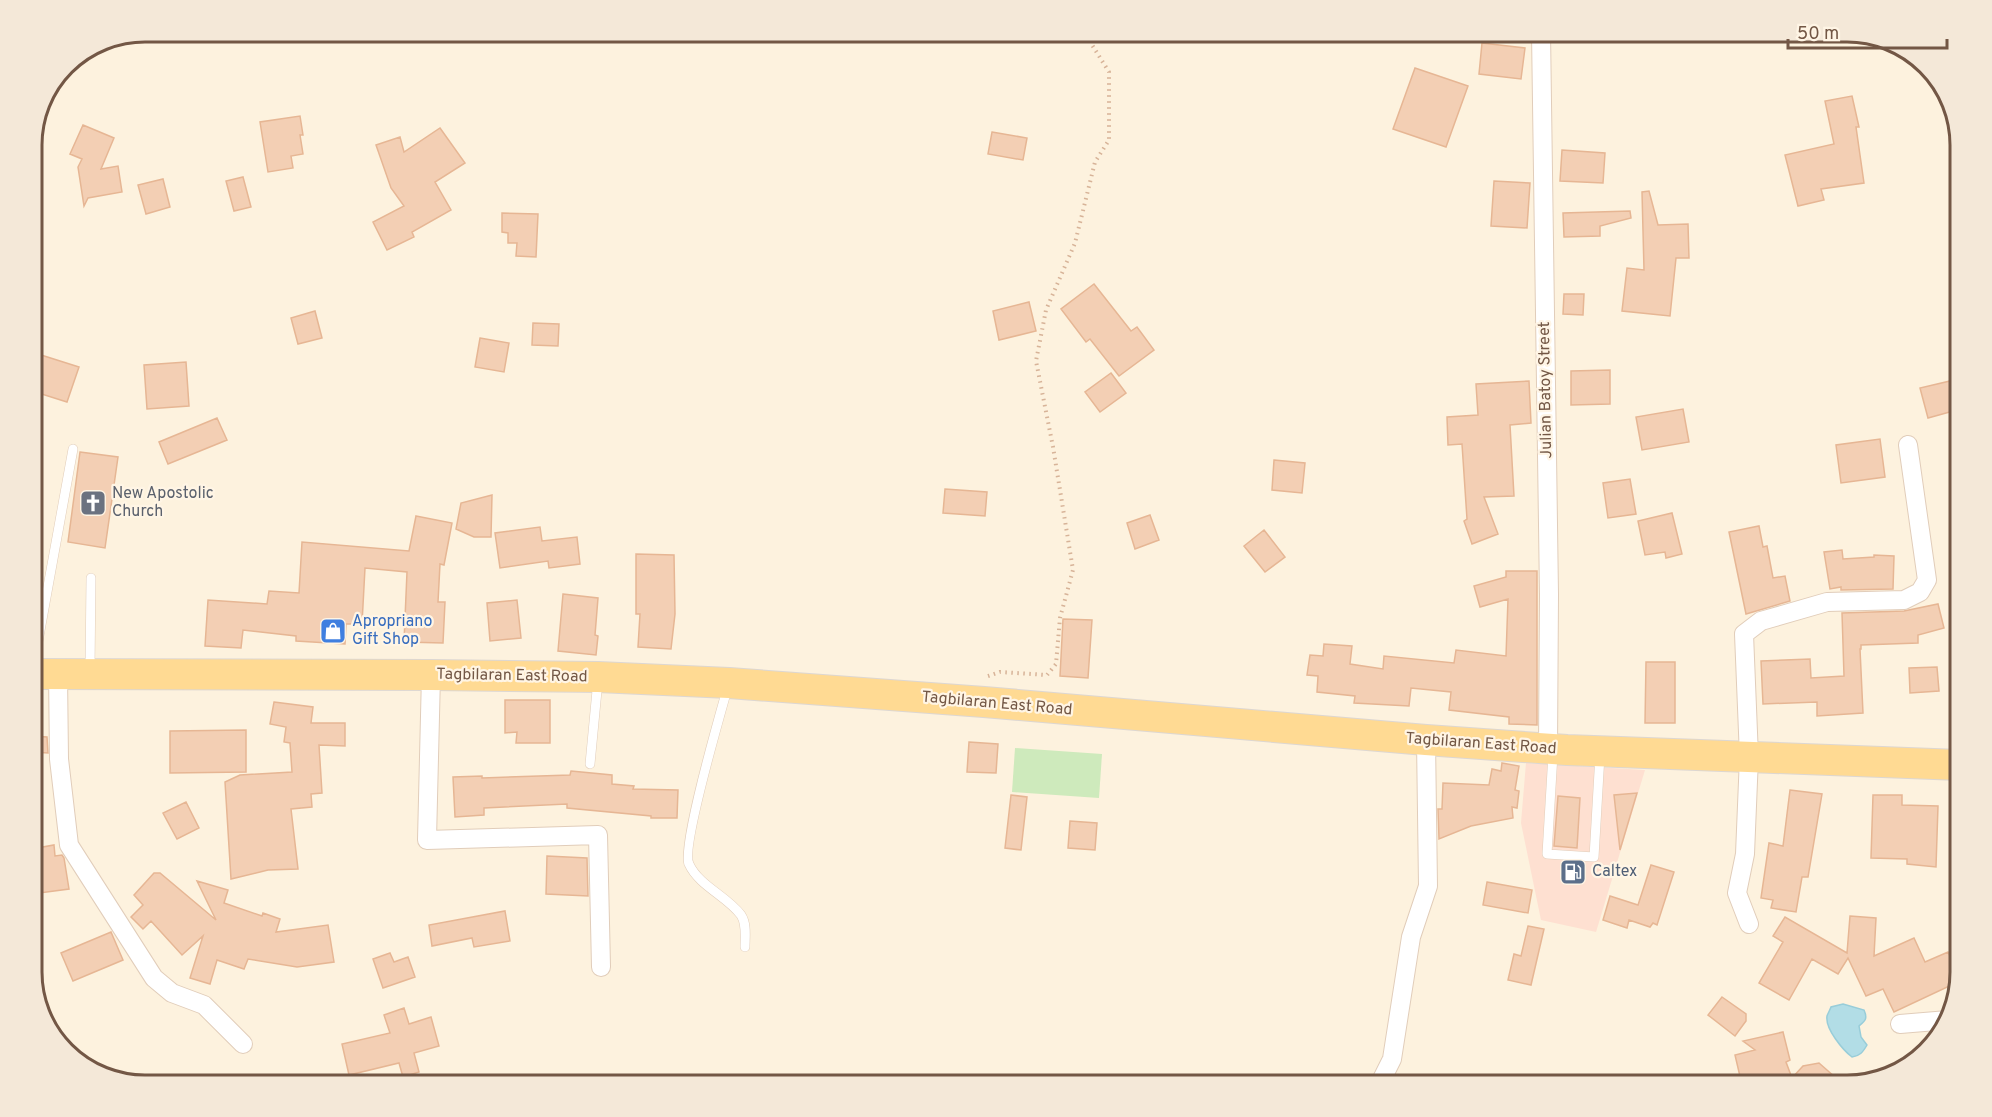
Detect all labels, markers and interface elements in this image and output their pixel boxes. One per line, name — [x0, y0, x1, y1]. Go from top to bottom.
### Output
scale bar — [1788, 12, 1947, 50]
text: 50 m — [1797, 23, 1839, 46]
street label: Julian Batoy Street — [1535, 321, 1557, 459]
place label: New Apostolic Church — [112, 484, 214, 522]
church icon: New Apostolic Church — [78, 488, 108, 518]
place label: Apropriano Gift Shop — [352, 612, 433, 650]
shop icon: Apropriano Gift Shop — [318, 616, 348, 646]
street label: Tagbilaran East Road — [436, 665, 588, 687]
street label: Tagbilaran East Road — [921, 687, 1073, 721]
street label: Tagbilaran East Road — [1405, 729, 1557, 759]
fuel station icon: Caltex — [1558, 857, 1588, 887]
place label: Caltex — [1592, 862, 1637, 882]

